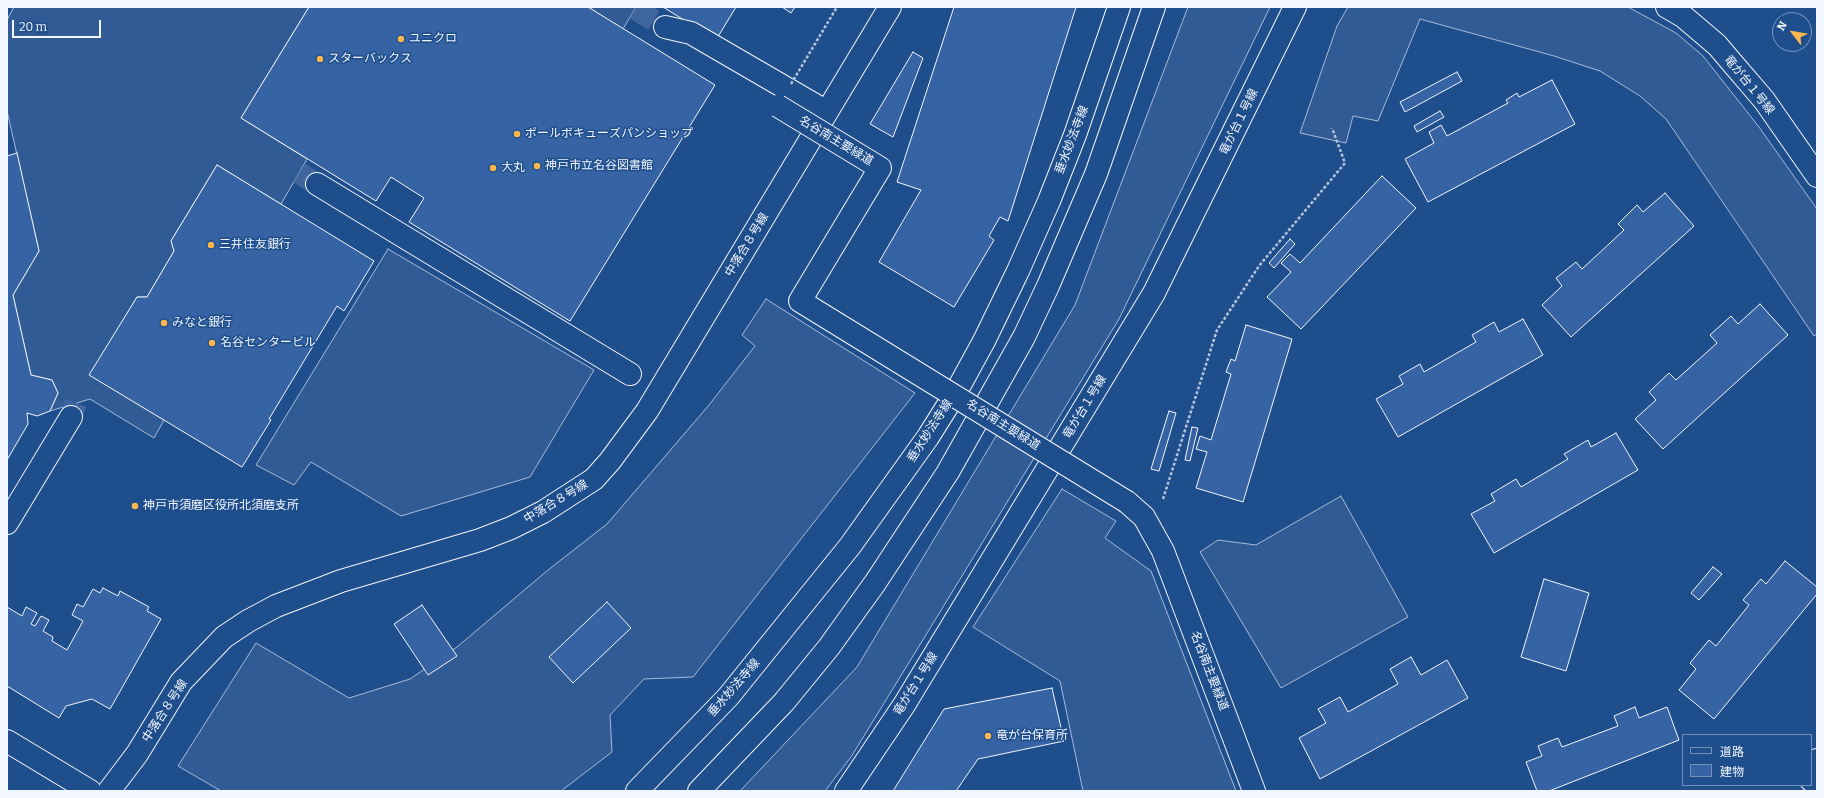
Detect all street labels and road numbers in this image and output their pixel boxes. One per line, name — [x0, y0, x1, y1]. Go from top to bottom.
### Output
street label: 竜が台１号線 — [1721, 52, 1777, 118]
street label: 竜が台１号線 — [1217, 86, 1261, 158]
street label: 垂水妙法寺線 — [1052, 104, 1092, 176]
street label: 名谷南主要緑道 — [796, 113, 876, 169]
street label: 中落合８号線 — [722, 210, 772, 280]
street label: 竜が台１号線 — [1060, 372, 1110, 442]
street label: 垂水妙法寺線 — [904, 397, 956, 465]
street label: 名谷南主要緑道 — [964, 397, 1042, 453]
street label: 中落合８号線 — [521, 477, 591, 527]
street label: 名谷南主要緑道 — [1187, 629, 1231, 713]
street label: 竜が台１号線 — [891, 650, 941, 718]
street label: 垂水妙法寺線 — [705, 656, 763, 720]
street label: 中落合８号線 — [139, 677, 191, 745]

